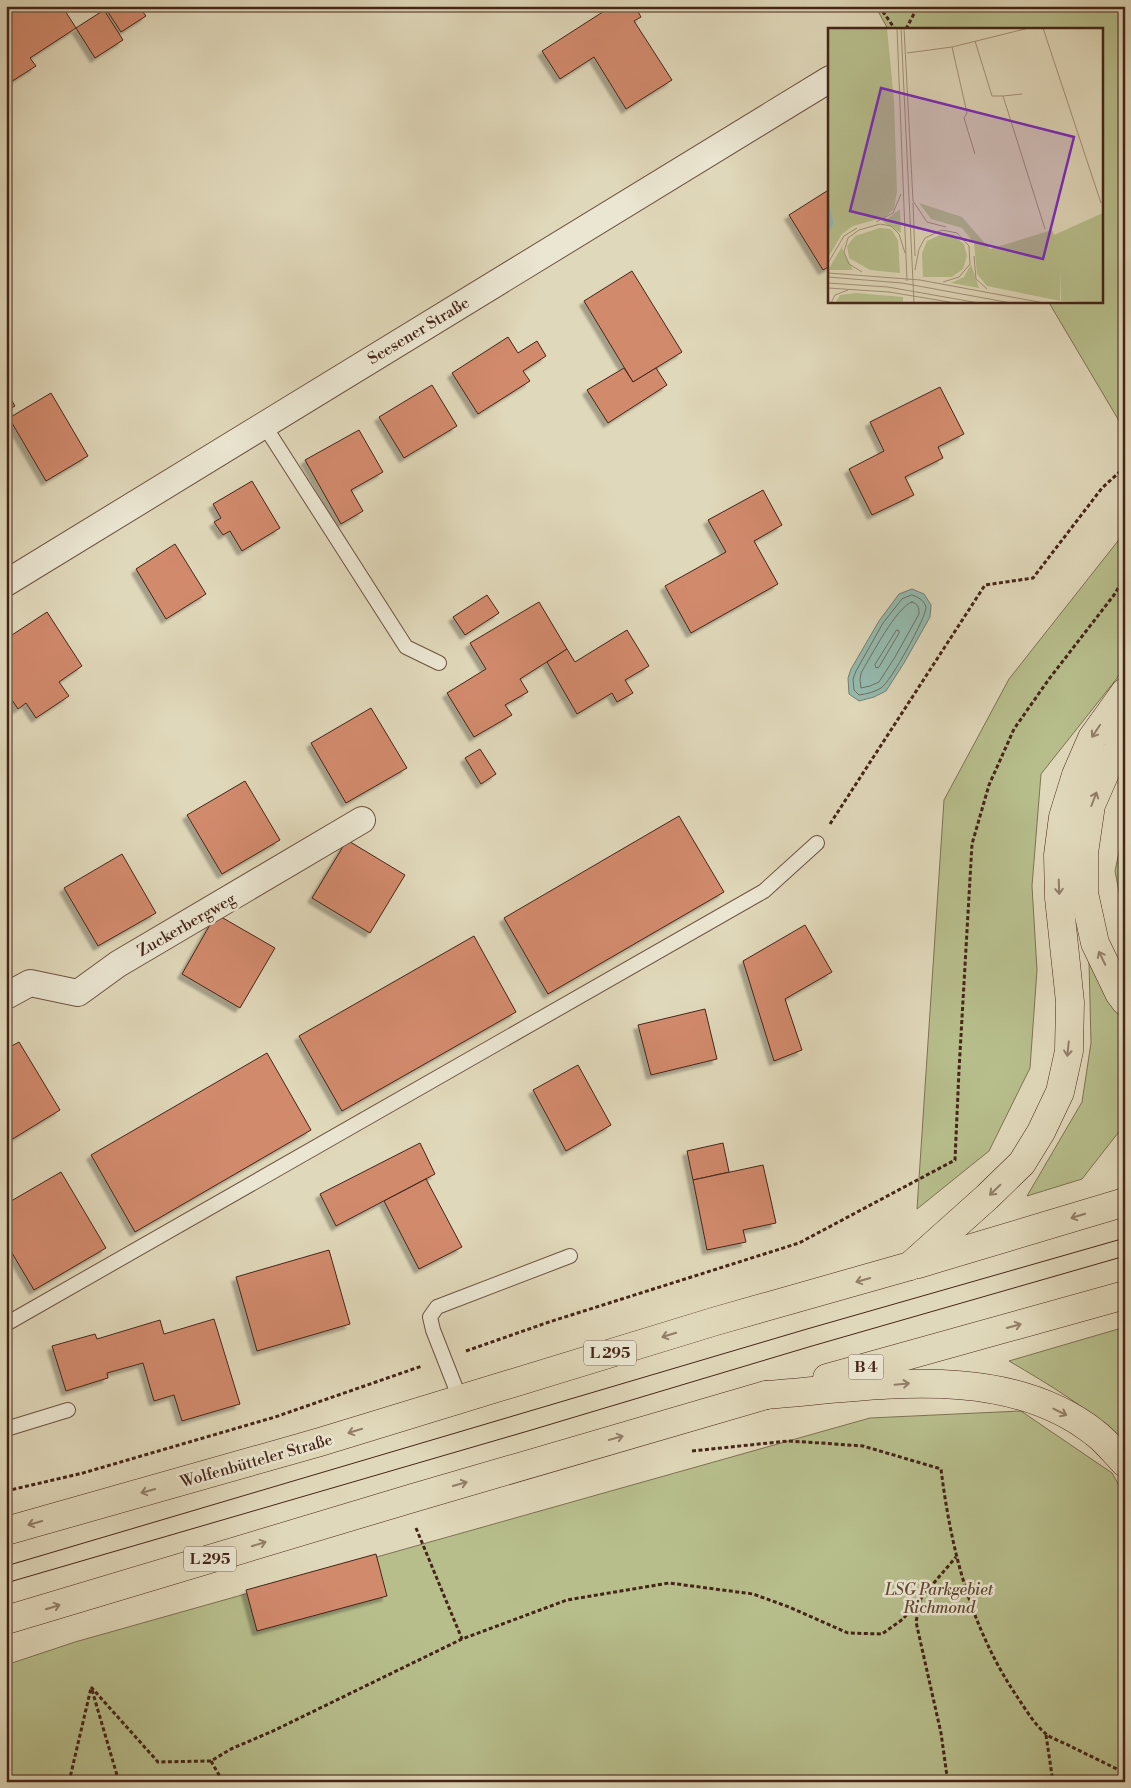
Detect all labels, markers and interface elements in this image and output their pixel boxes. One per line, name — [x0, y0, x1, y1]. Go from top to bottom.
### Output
inset map — [828, 28, 1104, 302]
street label: Seesener Straße — [364, 293, 473, 369]
one-way arrow — [1091, 724, 1101, 738]
one-way arrow — [1090, 792, 1099, 807]
one-way arrow — [1054, 878, 1064, 895]
street label: Zuckerbergweg — [134, 888, 240, 961]
one-way arrow — [1097, 951, 1106, 966]
one-way arrow — [1063, 1040, 1073, 1056]
one-way arrow — [989, 1184, 1001, 1196]
one-way arrow — [1070, 1211, 1086, 1221]
one-way arrow — [855, 1275, 871, 1285]
one-way arrow — [1005, 1321, 1021, 1331]
one-way arrow — [661, 1331, 677, 1341]
road number: L 295 — [584, 1340, 636, 1366]
road number: B 4 — [848, 1354, 884, 1380]
one-way arrow — [893, 1380, 909, 1389]
one-way arrow — [1052, 1407, 1067, 1417]
one-way arrow — [347, 1427, 363, 1437]
street label: Wolfenbütteler Straße — [177, 1430, 335, 1493]
one-way arrow — [607, 1433, 623, 1443]
one-way arrow — [451, 1478, 467, 1488]
one-way arrow — [141, 1486, 157, 1496]
one-way arrow — [27, 1518, 43, 1528]
one-way arrow — [250, 1539, 266, 1549]
road number: L 295 — [184, 1546, 236, 1572]
park label: LSG Parkgebiet Richmond — [884, 1580, 994, 1618]
one-way arrow — [45, 1601, 61, 1611]

